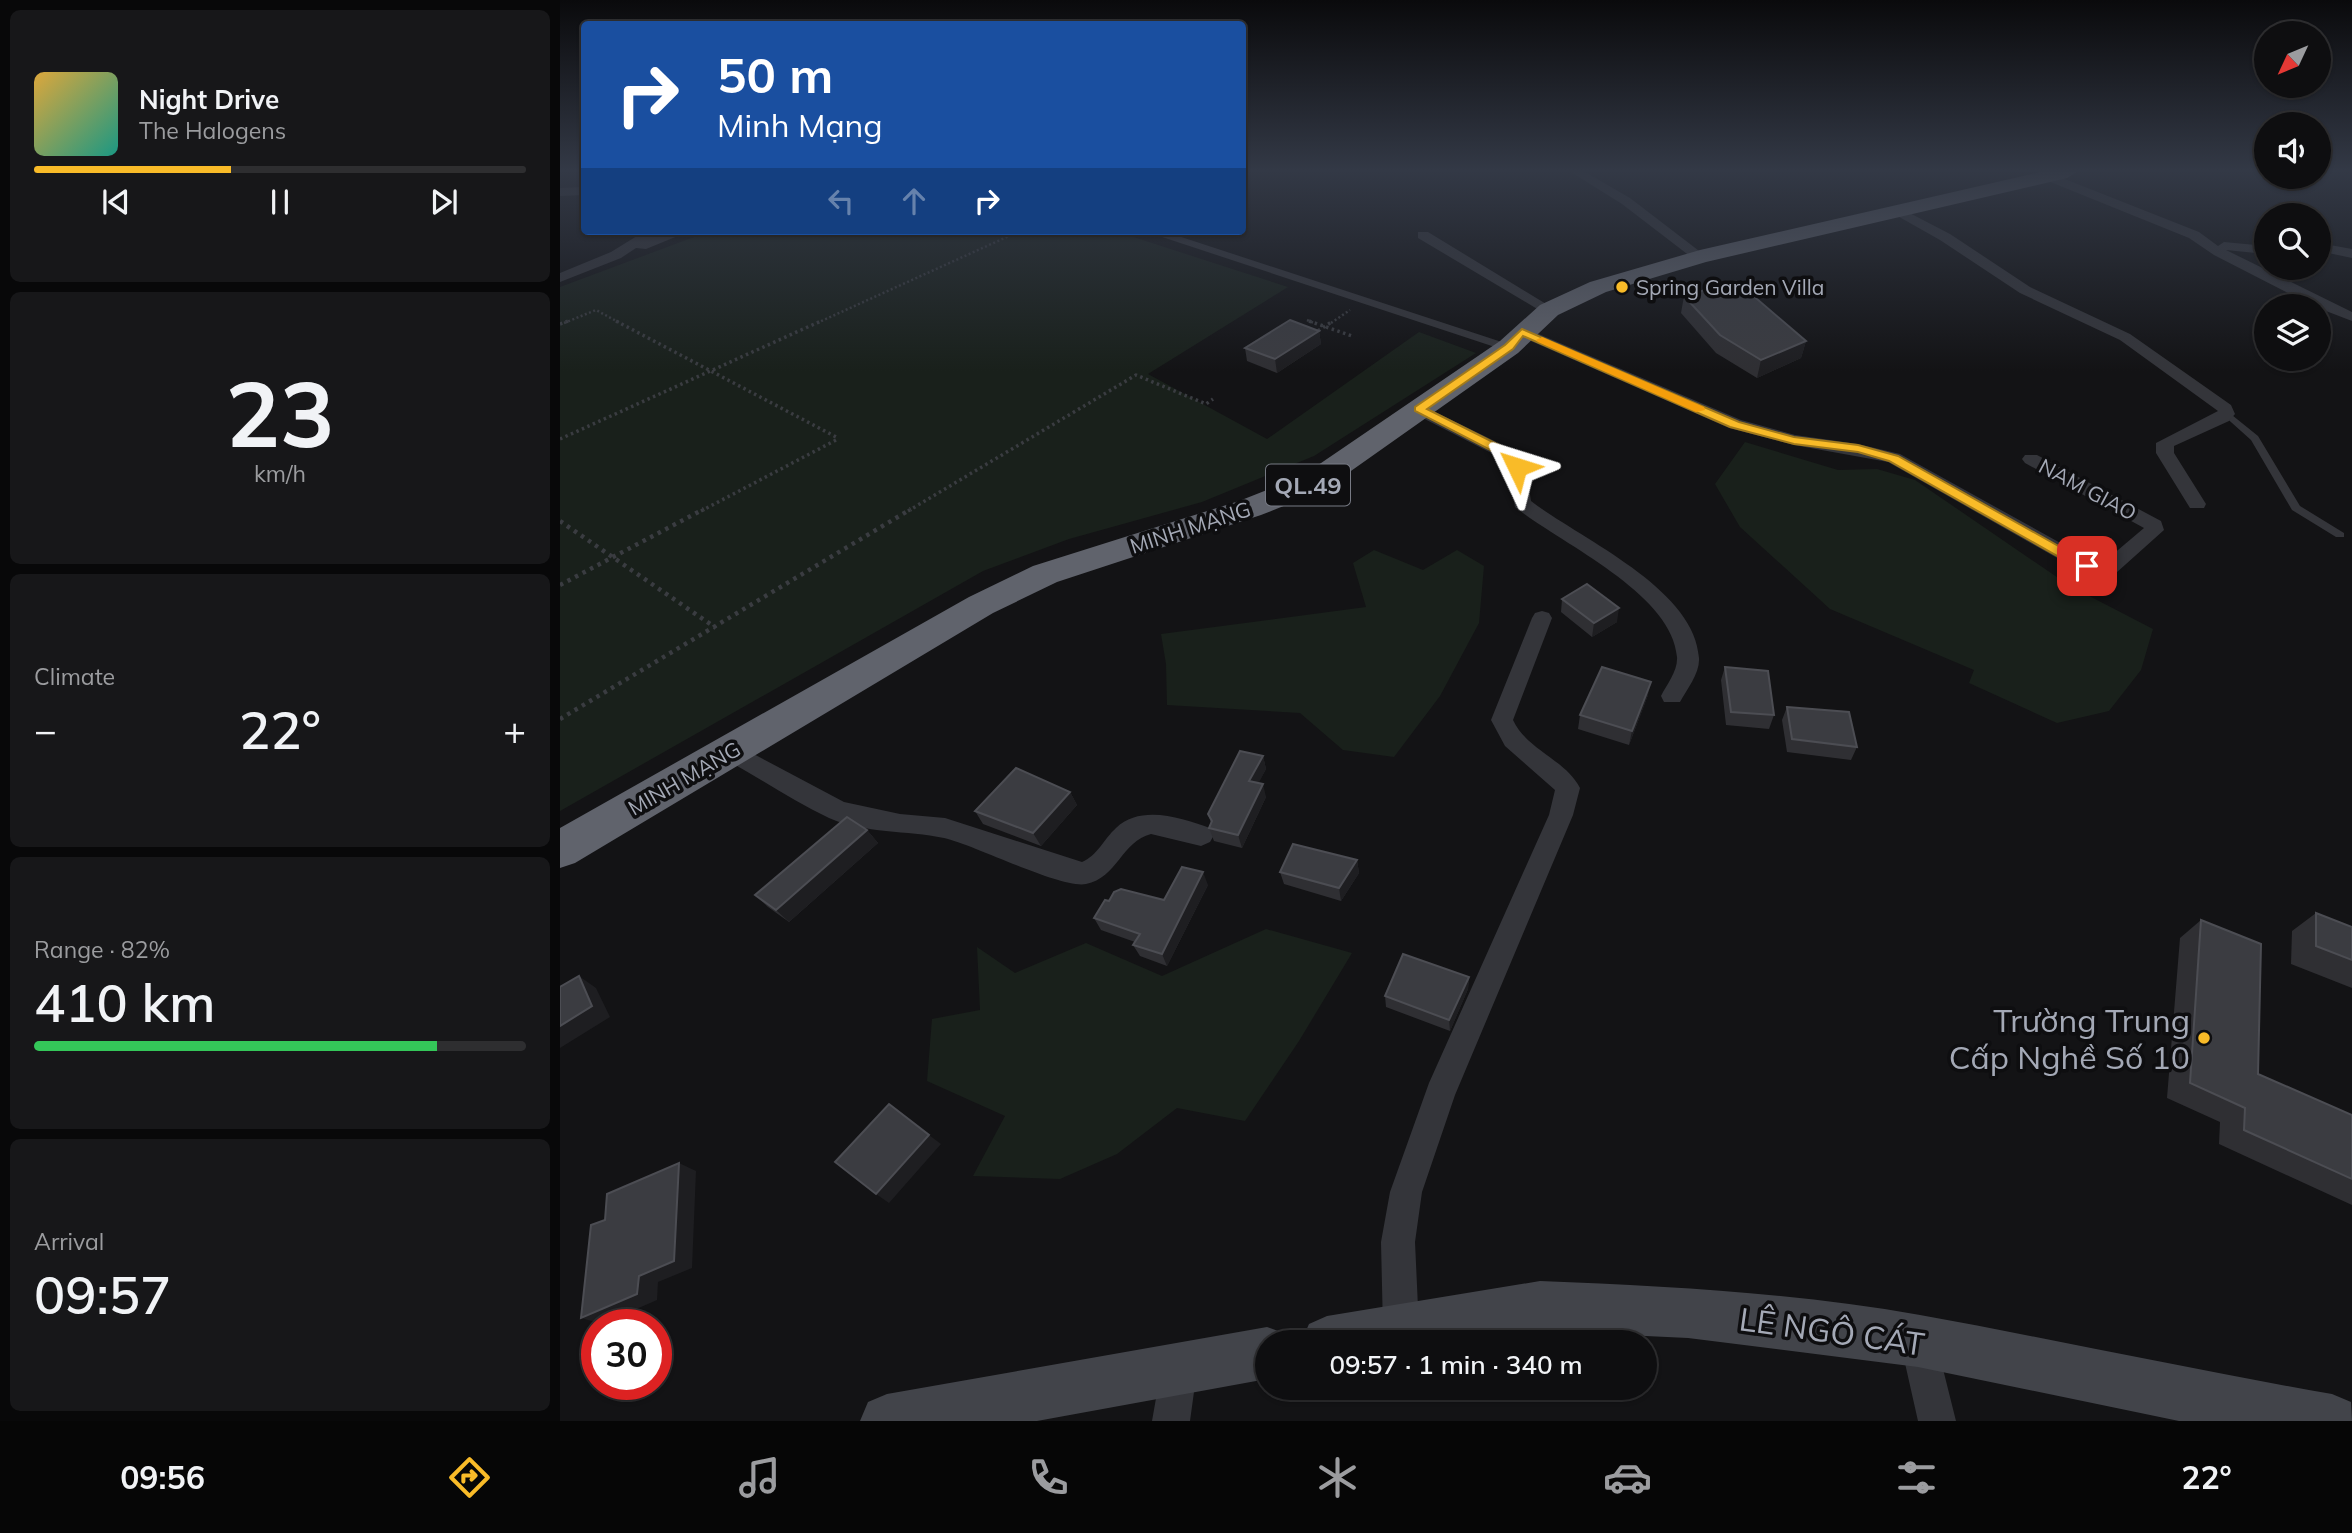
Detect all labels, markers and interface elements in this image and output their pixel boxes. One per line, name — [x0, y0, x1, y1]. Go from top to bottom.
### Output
north arrow — [2254, 21, 2331, 98]
map controls — [2254, 21, 2331, 371]
text: 50 m — [717, 44, 833, 105]
icon: right — [602, 49, 693, 140]
text: Night Drive — [139, 83, 279, 116]
text: Minh Mạng — [717, 105, 883, 145]
button: sound — [2254, 112, 2331, 189]
text: The Halogens — [139, 116, 286, 145]
icon: left — [822, 182, 860, 220]
icon: ahead — [895, 182, 933, 220]
icon: right — [968, 182, 1006, 220]
icon: previous — [97, 183, 135, 221]
icon: pause — [261, 183, 299, 221]
icon: next — [425, 183, 463, 221]
button: search — [2254, 203, 2331, 280]
place label: Spring Garden Villa — [1636, 274, 1824, 300]
marker: Spring Garden Villa — [1614, 279, 1630, 295]
button: layers — [2254, 294, 2331, 371]
text: 23 — [225, 356, 335, 470]
position arrow — [1480, 430, 1554, 504]
street label: NAM GIAO — [2035, 452, 2141, 526]
text: km/h — [254, 459, 306, 488]
road number: QL.49 — [1266, 464, 1350, 506]
street label: MINH MẠNG — [1126, 495, 1254, 559]
pin — [2057, 536, 2117, 596]
icon: arrive — [2068, 547, 2106, 585]
text: Climate — [34, 662, 115, 691]
text: 22° — [239, 697, 321, 762]
text: − — [34, 706, 57, 754]
text: + — [503, 706, 526, 754]
street label: MINH MẠNG — [623, 735, 745, 821]
text: Range · 82% — [34, 935, 170, 964]
text: 410 km — [34, 970, 215, 1035]
place label: Trường Trung Cấp Nghề Số 10 — [1949, 1000, 2190, 1077]
marker: Trường Trung Cấp Nghề Số 10 — [2196, 1030, 2212, 1046]
text: Arrival — [34, 1227, 104, 1256]
text: 09:57 — [34, 1262, 171, 1327]
street label: LÊ NGÔ CÁT — [1737, 1298, 1927, 1364]
speed limit sign: 30 — [581, 1309, 672, 1400]
text: 09:57 · 1 min · 340 m — [1329, 1348, 1583, 1381]
icon: directions — [445, 1453, 494, 1502]
icon: music — [735, 1453, 784, 1502]
icon: phone — [1024, 1453, 1073, 1502]
icon: climate — [1313, 1453, 1362, 1502]
icon: car — [1603, 1453, 1652, 1502]
icon: filters — [1892, 1453, 1941, 1502]
text: 09:56 — [120, 1457, 205, 1497]
text: 22° — [2181, 1457, 2232, 1497]

